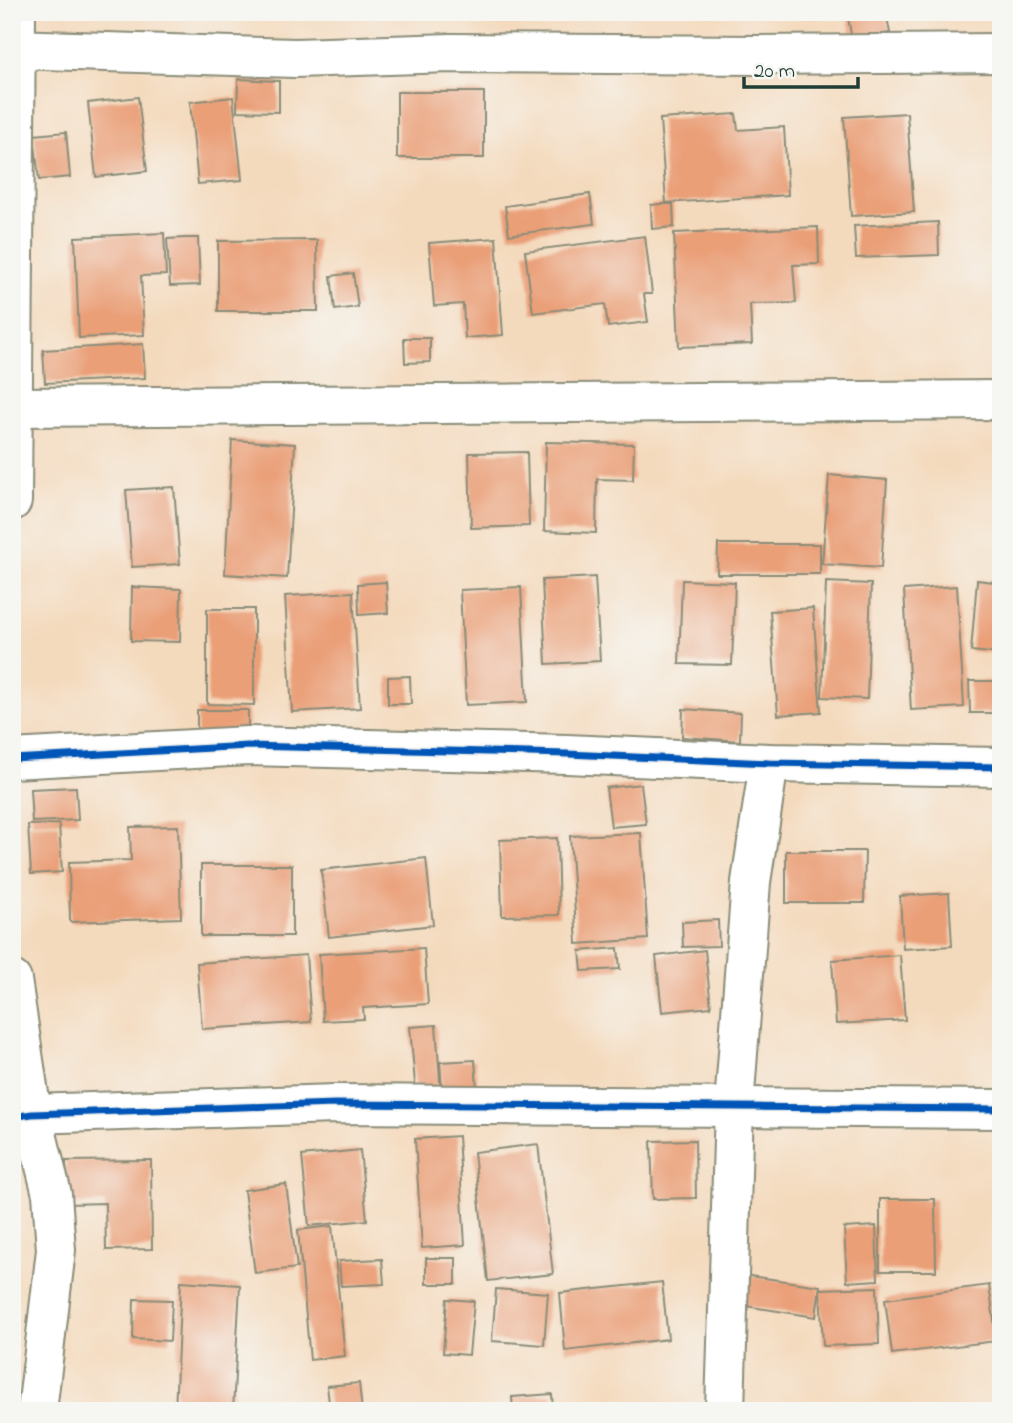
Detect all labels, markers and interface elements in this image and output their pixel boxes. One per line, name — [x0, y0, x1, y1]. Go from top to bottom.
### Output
scale bar — [744, 46, 857, 90]
text: 20 m — [754, 57, 795, 87]

